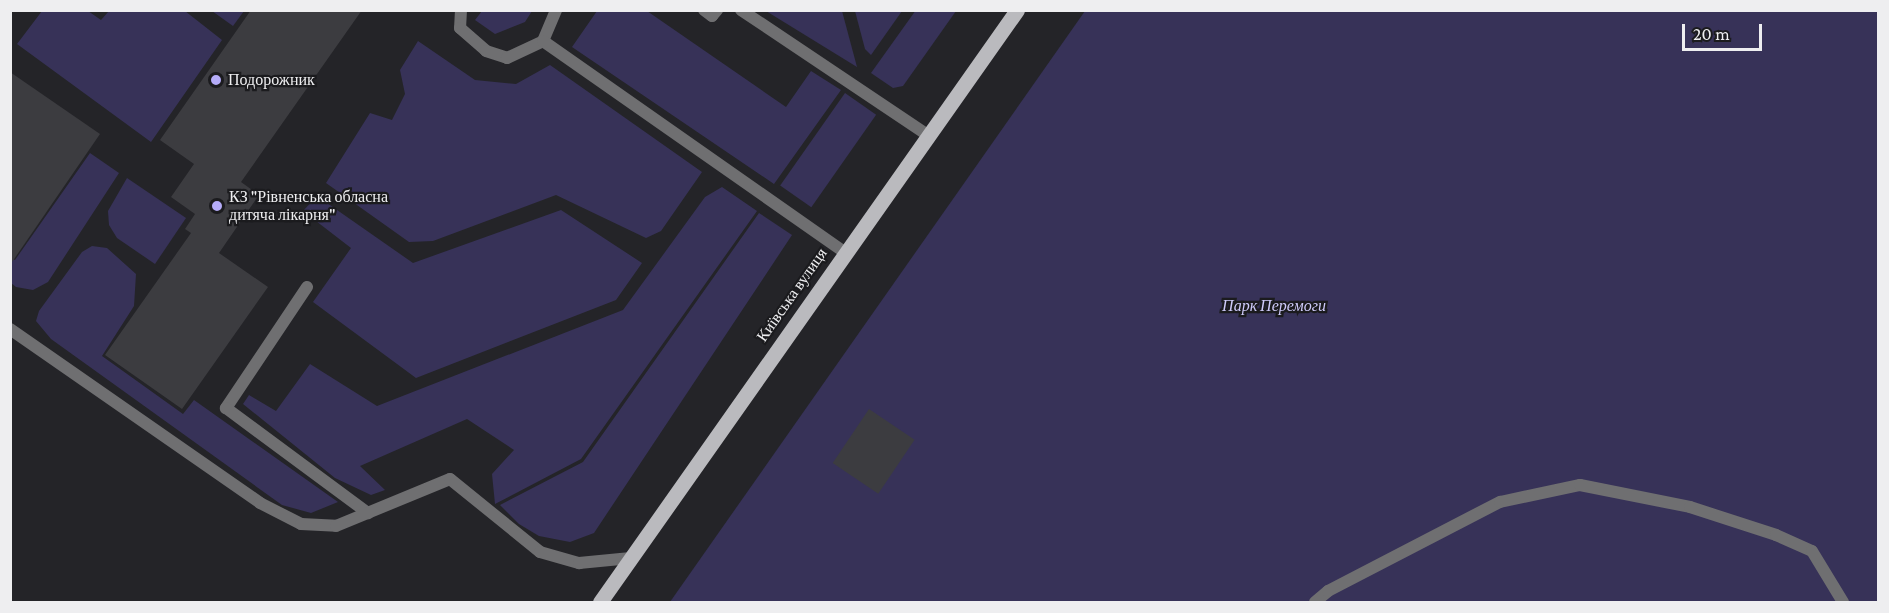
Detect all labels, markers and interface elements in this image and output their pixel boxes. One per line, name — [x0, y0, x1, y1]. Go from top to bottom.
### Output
scale bar — [1685, 12, 1764, 50]
text: 20 m — [1693, 24, 1730, 44]
place label: Подорожник — [228, 70, 315, 90]
marker: Подорожник — [209, 73, 223, 87]
place label: КЗ "Рівненська обласна дитяча лікарня" — [229, 187, 388, 225]
marker: КЗ "Рівненська обласна дитяча лікарня" — [210, 199, 224, 213]
street label: Київська вулиця — [753, 244, 831, 346]
park label: Парк Перемоги — [1222, 296, 1326, 316]

